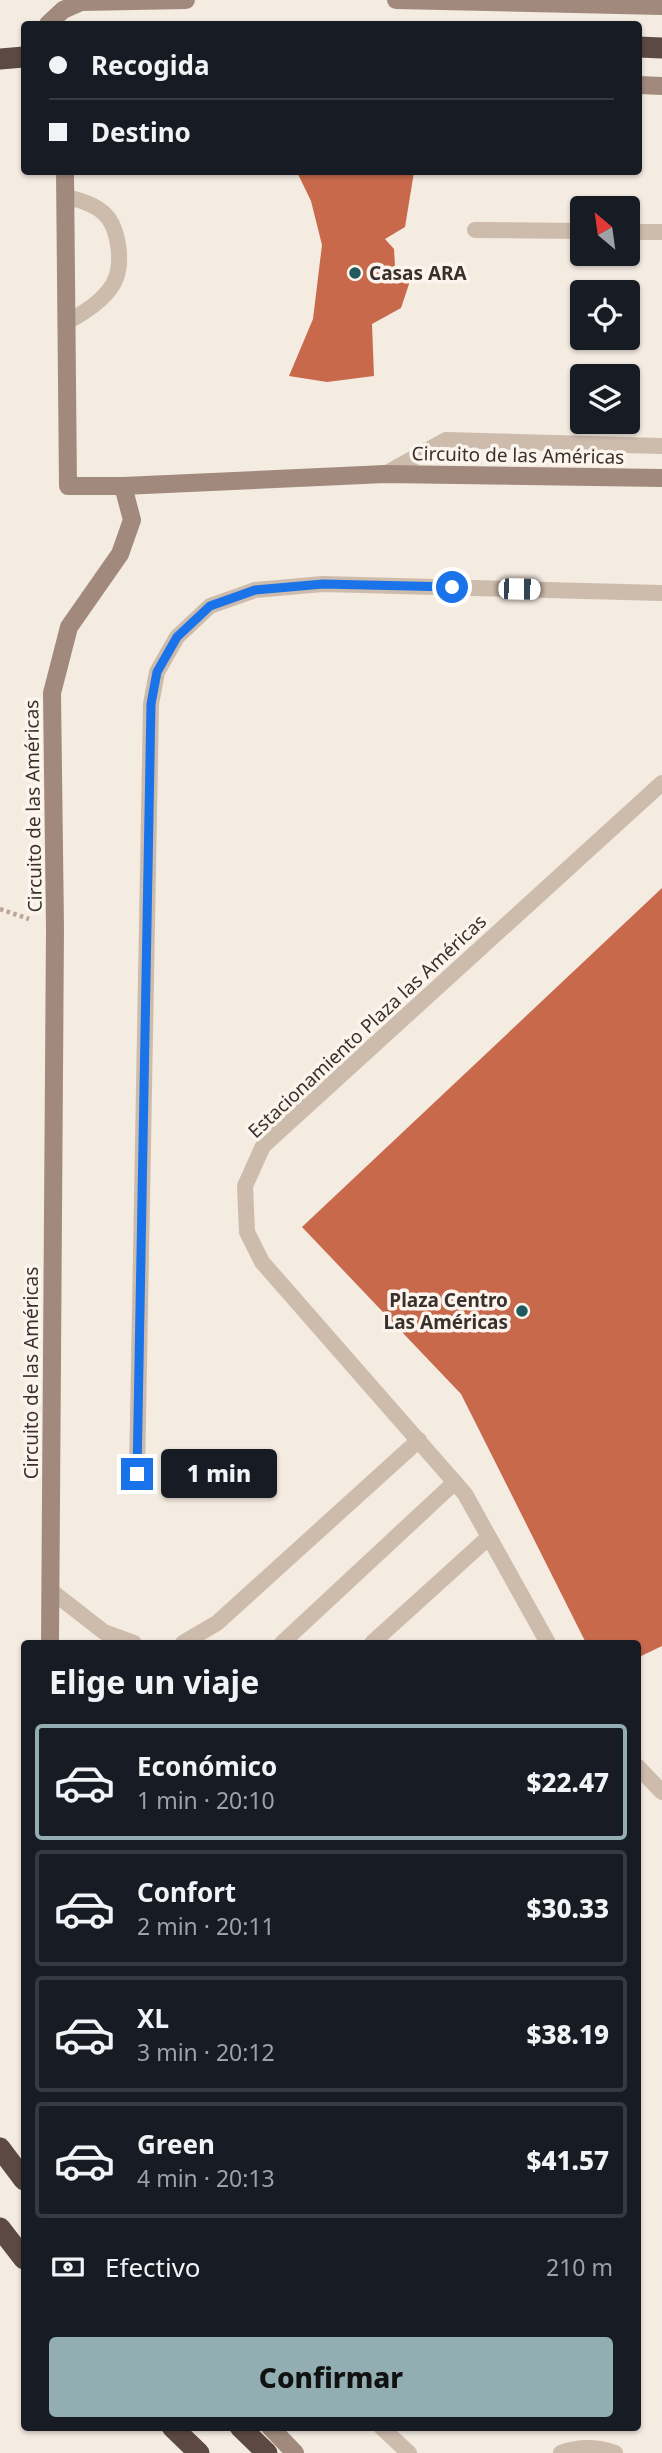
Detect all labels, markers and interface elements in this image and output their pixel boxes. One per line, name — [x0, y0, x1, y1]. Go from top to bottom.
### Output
text: Recogida — [91, 47, 209, 83]
text: Destino — [91, 114, 191, 150]
north arrow — [570, 196, 640, 266]
map controls — [570, 196, 640, 434]
place label: Casas ARA — [369, 260, 468, 286]
marker: Casas ARA — [347, 265, 363, 281]
button: locate — [570, 280, 640, 350]
button: layers — [570, 364, 640, 434]
street label: Circuito de las Américas — [411, 440, 625, 470]
route start — [436, 571, 468, 603]
car — [498, 578, 541, 600]
street label: Circuito de las Américas — [18, 699, 48, 913]
street label: Estacionamiento Plaza las Américas — [242, 908, 492, 1144]
street label: Circuito de las Américas — [18, 1267, 44, 1479]
place label: Plaza Centro Las Américas — [384, 1287, 508, 1335]
marker: Plaza Centro Las Américas — [514, 1303, 530, 1319]
callout: 1 min — [162, 1450, 277, 1498]
text: 1 min — [187, 1457, 251, 1489]
route end — [121, 1458, 153, 1490]
text: Elige un viaje — [49, 1660, 259, 1703]
text: Económico — [137, 1748, 277, 1784]
icon: car — [53, 1751, 116, 1814]
text: $22.47 — [527, 1764, 609, 1800]
text: 1 min · 20:10 — [137, 1784, 275, 1816]
text: Confort — [137, 1874, 236, 1910]
icon: car — [53, 1877, 116, 1940]
text: $30.33 — [527, 1890, 609, 1926]
text: 2 min · 20:11 — [137, 1910, 275, 1942]
text: XL — [137, 2000, 169, 2036]
icon: car — [53, 2003, 116, 2066]
text: $38.19 — [527, 2016, 609, 2052]
text: 3 min · 20:12 — [137, 2036, 275, 2068]
text: Green — [137, 2126, 215, 2162]
icon: car — [53, 2129, 116, 2192]
text: $41.57 — [527, 2142, 609, 2178]
text: 4 min · 20:13 — [137, 2162, 275, 2194]
icon: cash — [49, 2248, 87, 2286]
text: Efectivo — [105, 2249, 201, 2285]
text: 210 m — [546, 2251, 613, 2283]
button: Confirmar — [49, 2337, 613, 2417]

